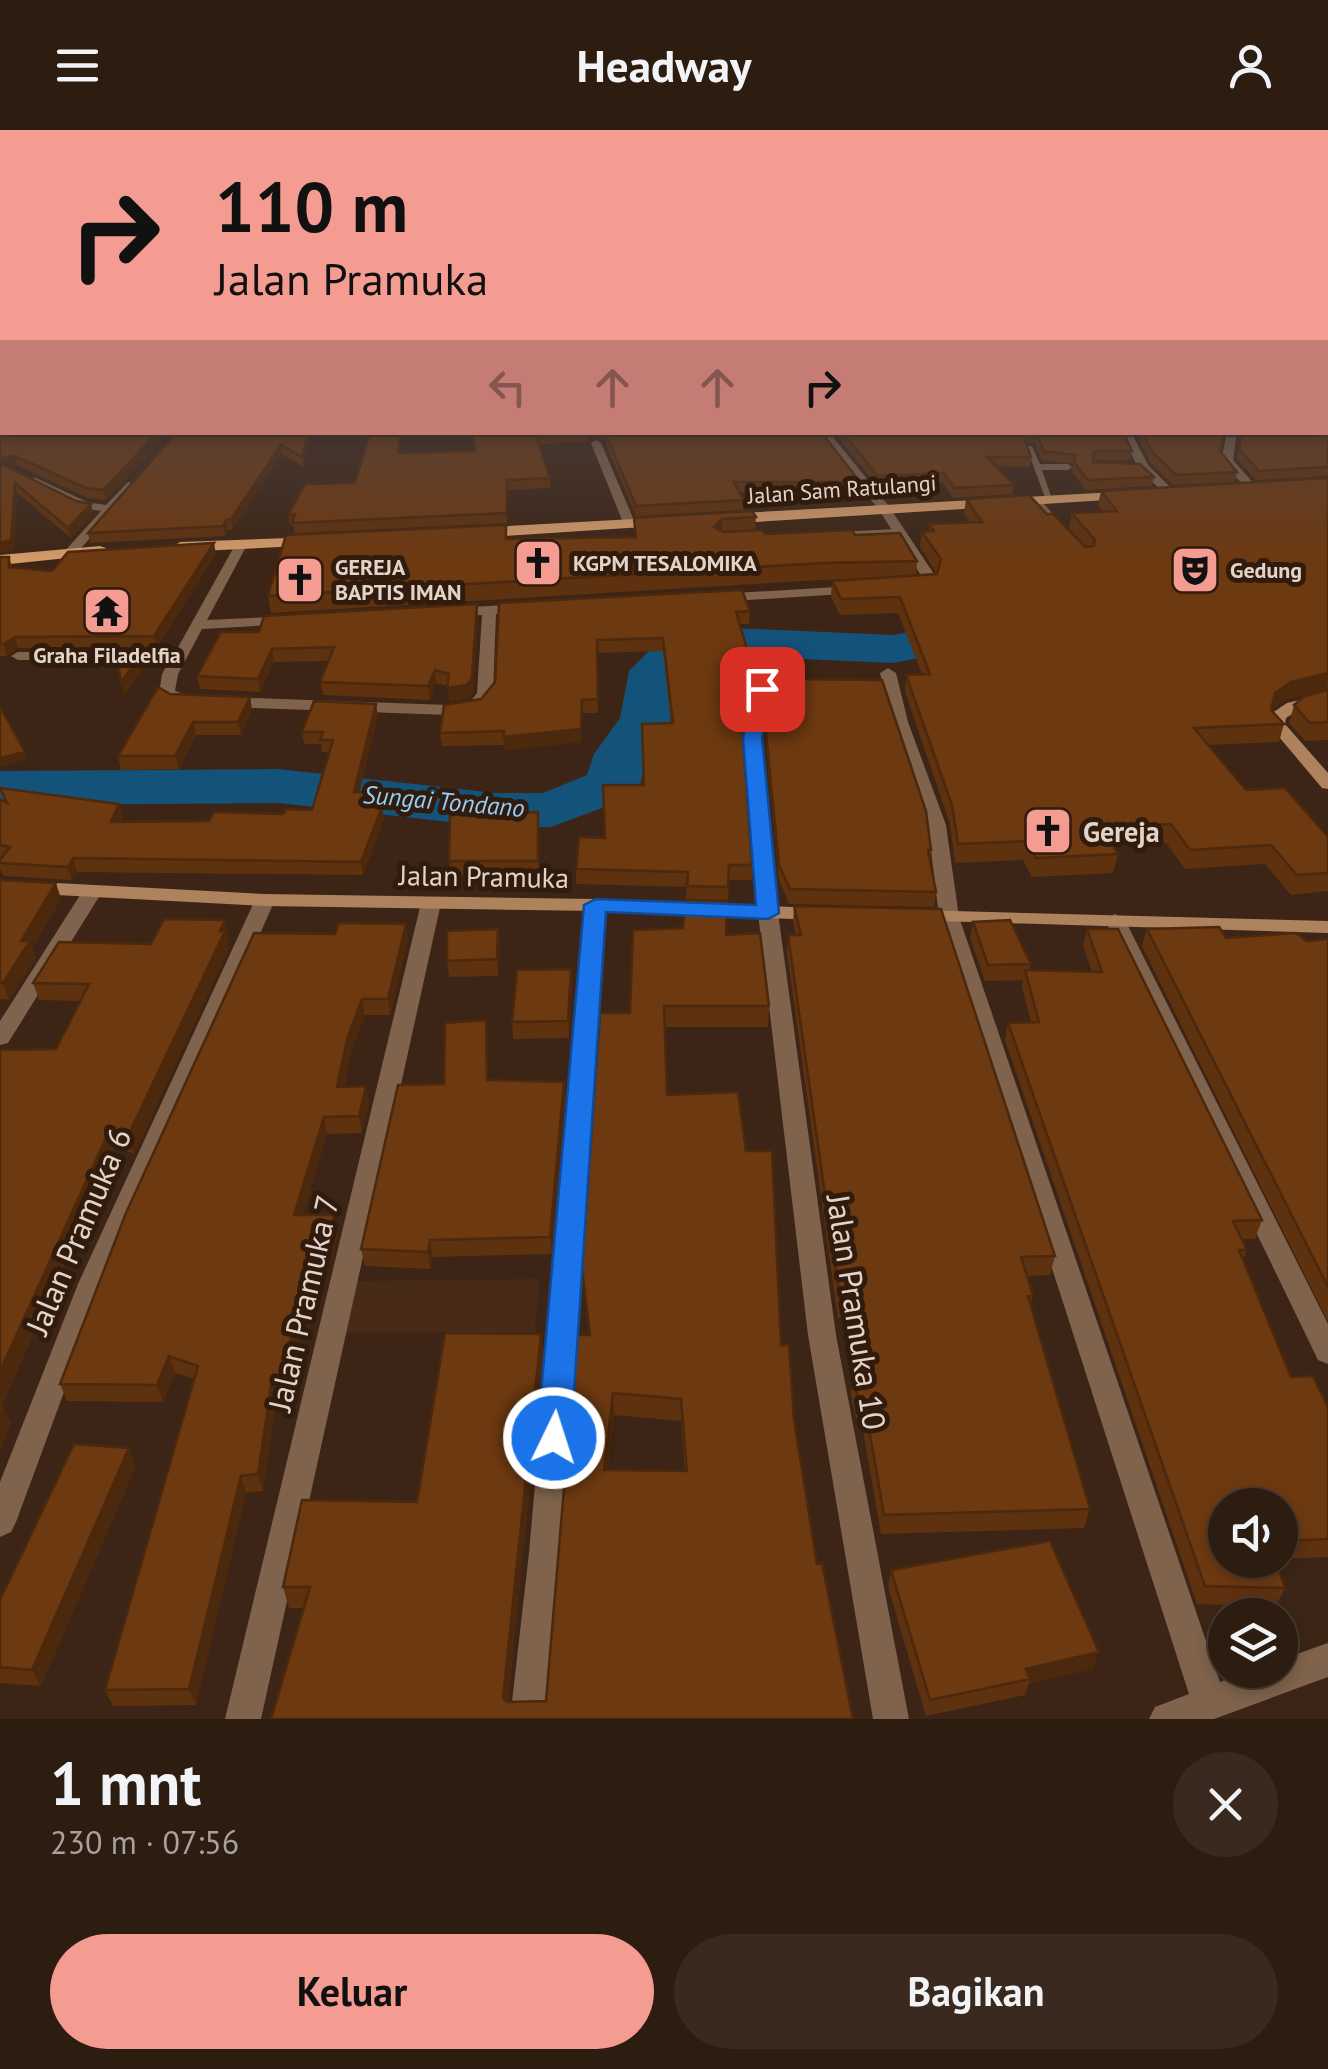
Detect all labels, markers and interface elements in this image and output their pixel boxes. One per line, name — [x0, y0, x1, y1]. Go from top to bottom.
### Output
text: Headway — [576, 36, 752, 94]
icon: menu — [50, 38, 105, 93]
icon: person — [1223, 38, 1278, 93]
text: 110 m — [215, 161, 408, 251]
icon: right — [50, 170, 180, 300]
text: Jalan Pramuka — [215, 249, 488, 307]
icon: left — [480, 360, 535, 415]
icon: ahead — [585, 360, 640, 415]
icon: ahead — [690, 360, 745, 415]
icon: right — [795, 360, 850, 415]
street label: Jalan Sam Ratulangi — [746, 468, 937, 510]
church icon: KGPM TESALOMIKA — [512, 537, 564, 589]
theatre icon: Gedung — [1169, 544, 1221, 596]
place label: KGPM TESALOMIKA — [573, 549, 758, 577]
place label: GEREJA BAPTIS IMAN — [335, 553, 461, 606]
church icon: GEREJA BAPTIS IMAN — [274, 554, 326, 606]
place label: Gedung — [1230, 556, 1302, 584]
temple icon: Graha Filadelfia — [81, 585, 133, 637]
place label: Graha Filadelfia — [33, 641, 181, 669]
pin — [720, 647, 805, 732]
icon: arrive — [735, 662, 790, 717]
water label: Sungai Tondano — [362, 778, 526, 824]
church icon: Gereja — [1022, 805, 1074, 857]
place label: Gereja — [1083, 813, 1160, 850]
street label: Jalan Pramuka — [398, 856, 569, 896]
street label: Jalan Pramuka 6 — [15, 1121, 140, 1342]
street label: Jalan Pramuka 10 — [817, 1189, 896, 1433]
street label: Jalan Pramuka 7 — [257, 1191, 348, 1417]
position arrow — [502, 1386, 606, 1490]
map controls — [1208, 1488, 1298, 1688]
button: sound — [1208, 1488, 1298, 1578]
button: layers — [1208, 1598, 1298, 1688]
text: 1 mnt — [50, 1744, 201, 1822]
button: close — [1173, 1752, 1278, 1857]
text: 230 m · 07:56 — [50, 1821, 239, 1863]
button: Keluar — [50, 1934, 654, 2049]
button: Bagikan — [674, 1934, 1278, 2049]

